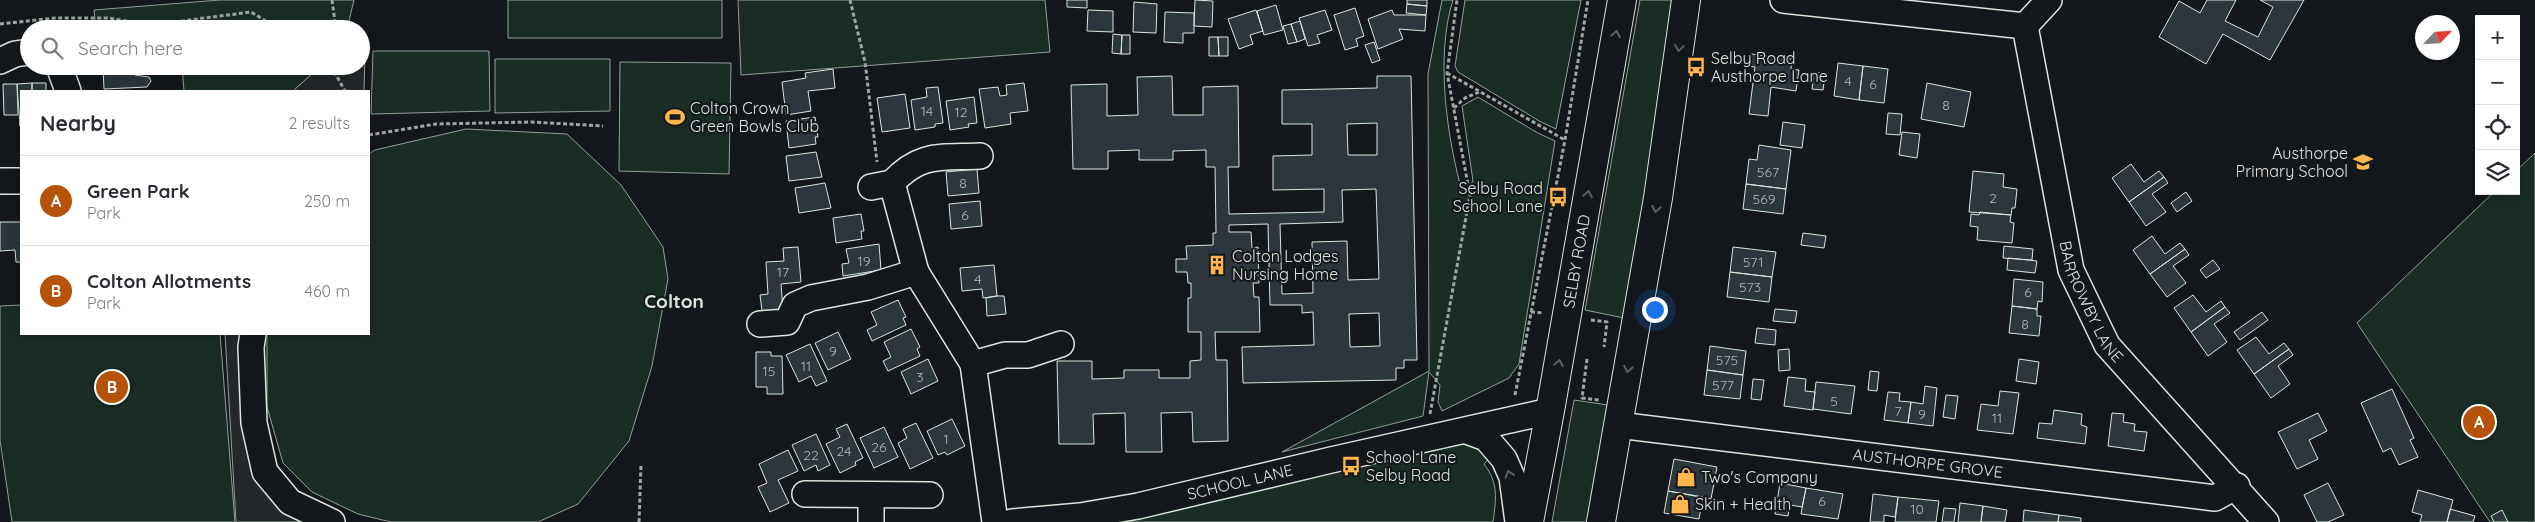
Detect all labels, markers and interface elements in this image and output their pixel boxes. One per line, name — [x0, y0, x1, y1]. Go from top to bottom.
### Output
north arrow — [2415, 15, 2460, 60]
map controls — [2475, 15, 2520, 195]
button: + — [2475, 15, 2520, 60]
search box — [20, 20, 370, 75]
one-way arrow — [1610, 29, 1620, 38]
icon: search — [38, 34, 66, 62]
text: Search here — [78, 36, 183, 60]
one-way arrow — [1674, 45, 1685, 53]
place label: Selby Road Austhorpe Lane — [1711, 48, 1828, 86]
bus stop icon: Selby Road Austhorpe Lane — [1685, 56, 1707, 78]
button: − — [2475, 60, 2520, 105]
house number: 4 — [1844, 72, 1852, 90]
house number: 6 — [1869, 75, 1877, 93]
house number: 8 — [1942, 96, 1950, 114]
place label: Colton Crown Green Bowls Club — [690, 98, 819, 136]
house number: 14 — [921, 102, 933, 120]
house number: 12 — [955, 103, 968, 121]
button: locate — [2475, 105, 2520, 150]
sports icon: Colton Crown Green Bowls Club — [664, 106, 686, 128]
text: Nearby — [40, 110, 116, 136]
text: 2 results — [288, 113, 350, 133]
place label: Austhorpe Primary School — [2236, 143, 2348, 181]
button: layers — [2475, 150, 2520, 195]
school or university icon: Austhorpe Primary School — [2352, 151, 2374, 173]
house number: 567 — [1757, 163, 1779, 181]
house number: 8 — [959, 174, 967, 192]
place label: Selby Road School Lane — [1453, 178, 1543, 216]
text: Green Park — [87, 179, 189, 203]
bus stop icon: Selby Road School Lane — [1547, 186, 1569, 208]
one-way arrow — [1583, 189, 1593, 198]
house number: 2 — [1989, 189, 1997, 207]
house number: 569 — [1753, 190, 1776, 208]
text: A — [51, 191, 61, 211]
text: 250 m — [304, 191, 350, 211]
text: Park — [87, 203, 121, 223]
one-way arrow — [1651, 205, 1661, 214]
house number: 6 — [961, 206, 969, 224]
street label: SELBY ROAD — [1558, 213, 1594, 310]
street label: BARROWBY LANE — [2056, 239, 2128, 366]
place label: Colton Lodges Nursing Home — [1232, 246, 1338, 284]
house number: 19 — [858, 252, 871, 270]
house number: 571 — [1743, 253, 1763, 271]
building icon: Colton Lodges Nursing Home — [1206, 254, 1228, 276]
house number: 17 — [777, 263, 789, 281]
text: Colton Allotments — [87, 269, 251, 293]
house number: 4 — [974, 270, 982, 288]
house number: 573 — [1739, 278, 1761, 296]
text: B — [51, 281, 61, 301]
text: 460 m — [304, 281, 350, 301]
house number: 6 — [2024, 283, 2032, 301]
district label: Colton — [644, 289, 704, 313]
text: Park — [87, 293, 121, 313]
your location — [1642, 297, 1668, 323]
house number: 8 — [2021, 315, 2029, 333]
house number: 9 — [829, 342, 837, 360]
house number: 575 — [1716, 351, 1738, 369]
house number: 11 — [801, 357, 811, 375]
one-way arrow — [1553, 359, 1563, 367]
house number: 15 — [763, 362, 775, 380]
one-way arrow — [1623, 365, 1633, 374]
pin: B — [96, 368, 128, 406]
house number: 3 — [916, 368, 924, 386]
house number: 577 — [1712, 376, 1734, 394]
house number: 5 — [1830, 392, 1838, 410]
house number: 7 — [1894, 402, 1902, 420]
pin: A — [2463, 403, 2495, 441]
house number: 9 — [1918, 405, 1926, 423]
house number: 11 — [1992, 409, 2002, 427]
house number: 1 — [943, 430, 949, 448]
house number: 26 — [871, 438, 887, 456]
house number: 24 — [837, 442, 851, 460]
street label: AUSTHORPE GROVE — [1851, 444, 2004, 482]
house number: 22 — [803, 446, 819, 464]
place label: School Lane Selby Road — [1366, 447, 1456, 485]
bus stop icon: School Lane Selby Road — [1340, 455, 1362, 477]
street label: SCHOOL LANE — [1185, 459, 1295, 504]
shop icon: Two's Company — [1675, 466, 1697, 488]
place label: Two's Company — [1701, 467, 1818, 487]
one-way arrow — [1505, 470, 1515, 479]
house number: 6 — [1818, 492, 1826, 510]
shop icon: Skin + Health — [1669, 493, 1691, 515]
place label: Skin + Health — [1695, 494, 1791, 514]
house number: 10 — [1910, 500, 1924, 518]

